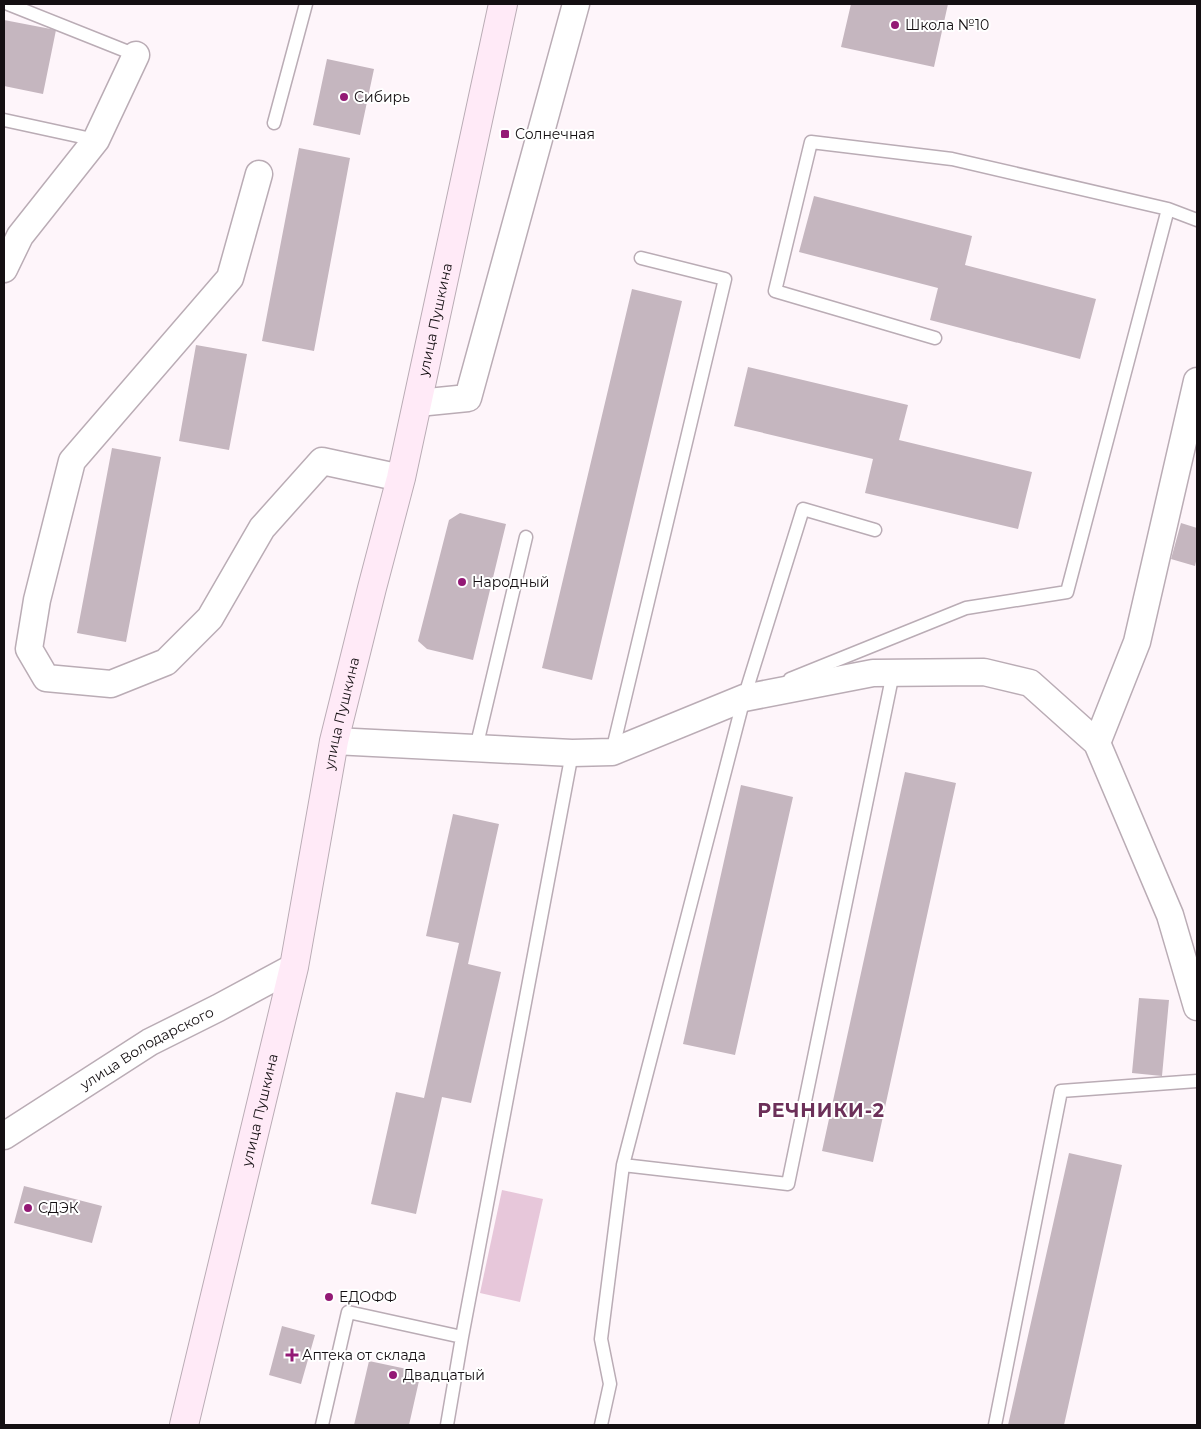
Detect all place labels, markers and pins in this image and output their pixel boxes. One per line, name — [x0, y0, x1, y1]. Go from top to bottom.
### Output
place label: Школа №10 — [905, 16, 989, 34]
marker: Школа №10 — [889, 19, 901, 31]
place label: Сибирь — [354, 88, 410, 106]
marker: Сибирь — [338, 91, 350, 103]
place label: Солнечная — [515, 125, 595, 143]
marker: Солнечная — [499, 128, 511, 140]
place label: Народный — [472, 573, 549, 591]
marker: Народный — [456, 576, 468, 588]
place label: СДЭК — [38, 1199, 79, 1217]
marker: СДЭК — [22, 1202, 34, 1214]
place label: ЕДОФФ — [339, 1288, 397, 1306]
marker: ЕДОФФ — [323, 1291, 335, 1303]
place label: Аптека от склада — [302, 1346, 426, 1364]
marker: Аптека от склада — [286, 1349, 298, 1361]
place label: Двадцатый — [403, 1366, 485, 1384]
marker: Двадцатый — [387, 1369, 399, 1381]

